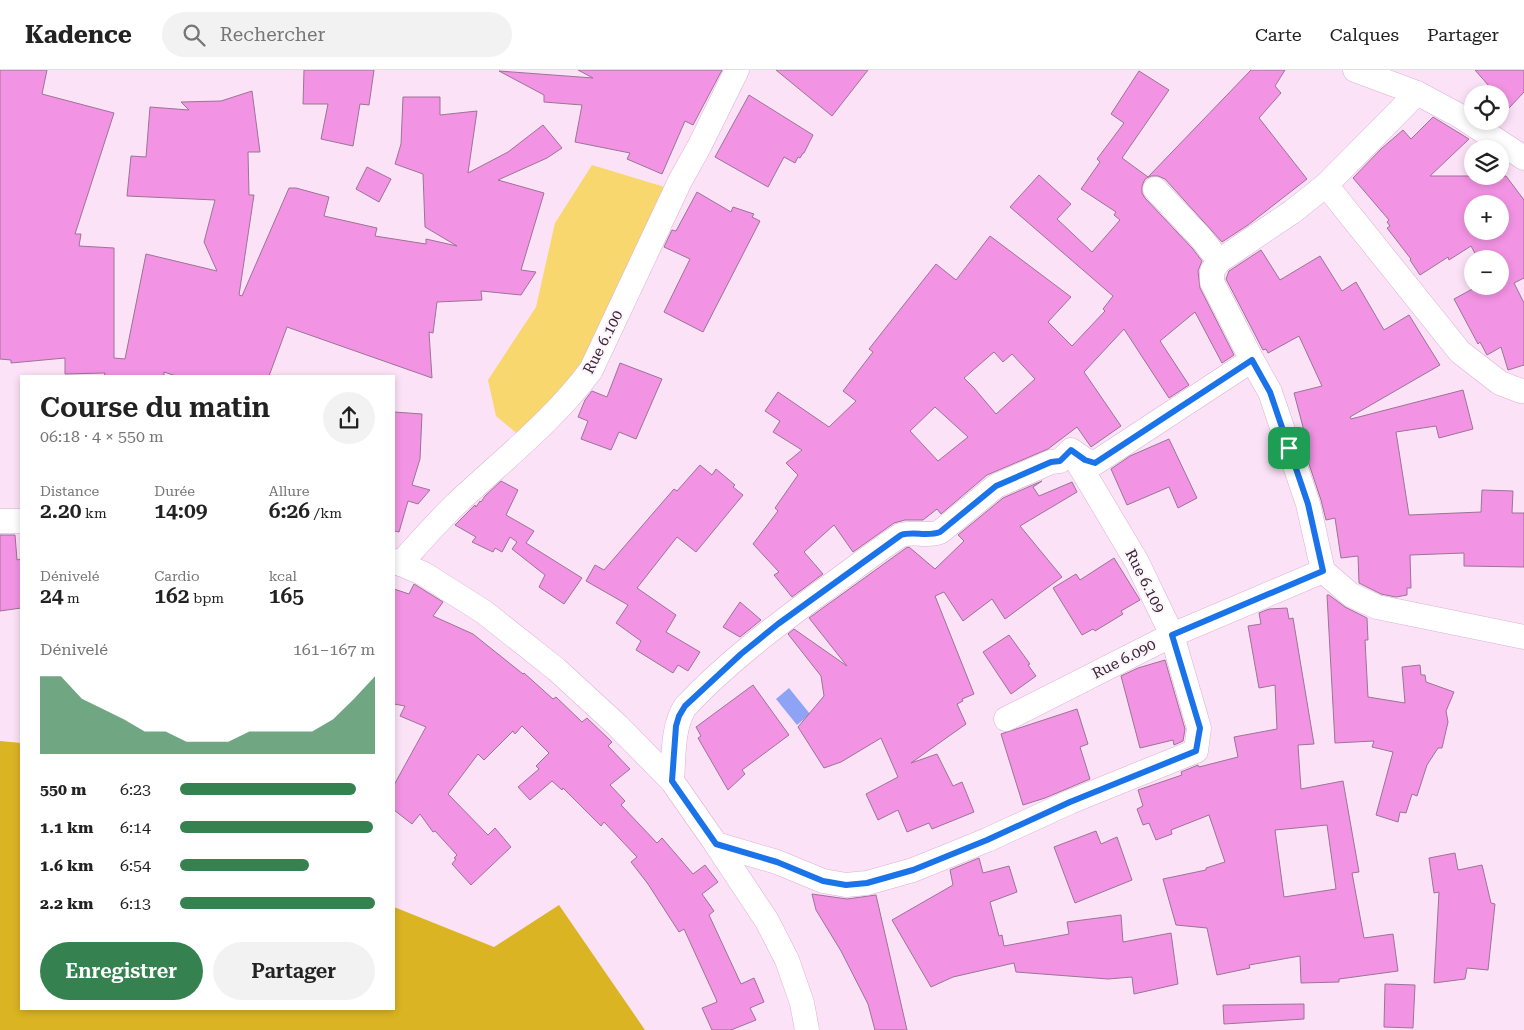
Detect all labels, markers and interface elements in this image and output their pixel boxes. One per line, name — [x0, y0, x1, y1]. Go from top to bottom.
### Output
search box — [162, 12, 512, 57]
text: Kadence — [25, 21, 132, 49]
icon: search — [180, 21, 208, 49]
text: Rechercher — [220, 23, 325, 46]
text: Carte — [1255, 24, 1302, 45]
text: Calques — [1330, 24, 1399, 45]
text: Partager — [1427, 24, 1499, 45]
map controls — [1464, 85, 1509, 295]
button: locate — [1464, 85, 1509, 130]
button: layers — [1464, 140, 1509, 185]
button: + — [1464, 195, 1509, 240]
button: − — [1464, 250, 1509, 295]
street label: Rue 6.100 — [579, 307, 627, 377]
text: Course du matin — [40, 391, 270, 424]
button: share — [323, 392, 375, 444]
text: 06:18 · 4 × 550 m — [40, 427, 164, 446]
pin — [1268, 427, 1310, 469]
icon: arrive — [1275, 434, 1303, 462]
text: Distance — [40, 483, 99, 499]
text: Durée — [154, 483, 195, 499]
text: Allure — [269, 483, 309, 499]
text: 2.20 — [40, 499, 81, 523]
text: 14:09 — [154, 499, 208, 523]
text: 6:26 — [269, 499, 310, 523]
text: km — [81, 505, 107, 521]
text: /km — [310, 505, 342, 521]
street label: Rue 6.109 — [1121, 546, 1169, 616]
text: Dénivelé — [40, 568, 99, 584]
text: Cardio — [154, 568, 200, 584]
text: kcal — [269, 568, 297, 584]
text: 24 — [40, 584, 64, 608]
text: 162 — [154, 584, 190, 608]
text: 165 — [269, 584, 304, 608]
text: m — [64, 590, 80, 606]
text: bpm — [190, 590, 224, 606]
street label: Rue 6.090 — [1089, 635, 1159, 683]
text: Dénivelé — [40, 640, 108, 659]
text: 161–167 m — [293, 640, 375, 659]
text: 550 m — [40, 780, 86, 799]
text: 6:23 — [120, 780, 151, 799]
text: 1.1 km — [40, 818, 93, 837]
text: 6:14 — [120, 818, 151, 837]
text: 1.6 km — [40, 856, 93, 875]
text: 6:54 — [120, 856, 151, 875]
text: 2.2 km — [40, 894, 93, 913]
text: 6:13 — [120, 894, 151, 913]
button: Enregistrer — [40, 942, 203, 1000]
button: Partager — [213, 942, 375, 1000]

